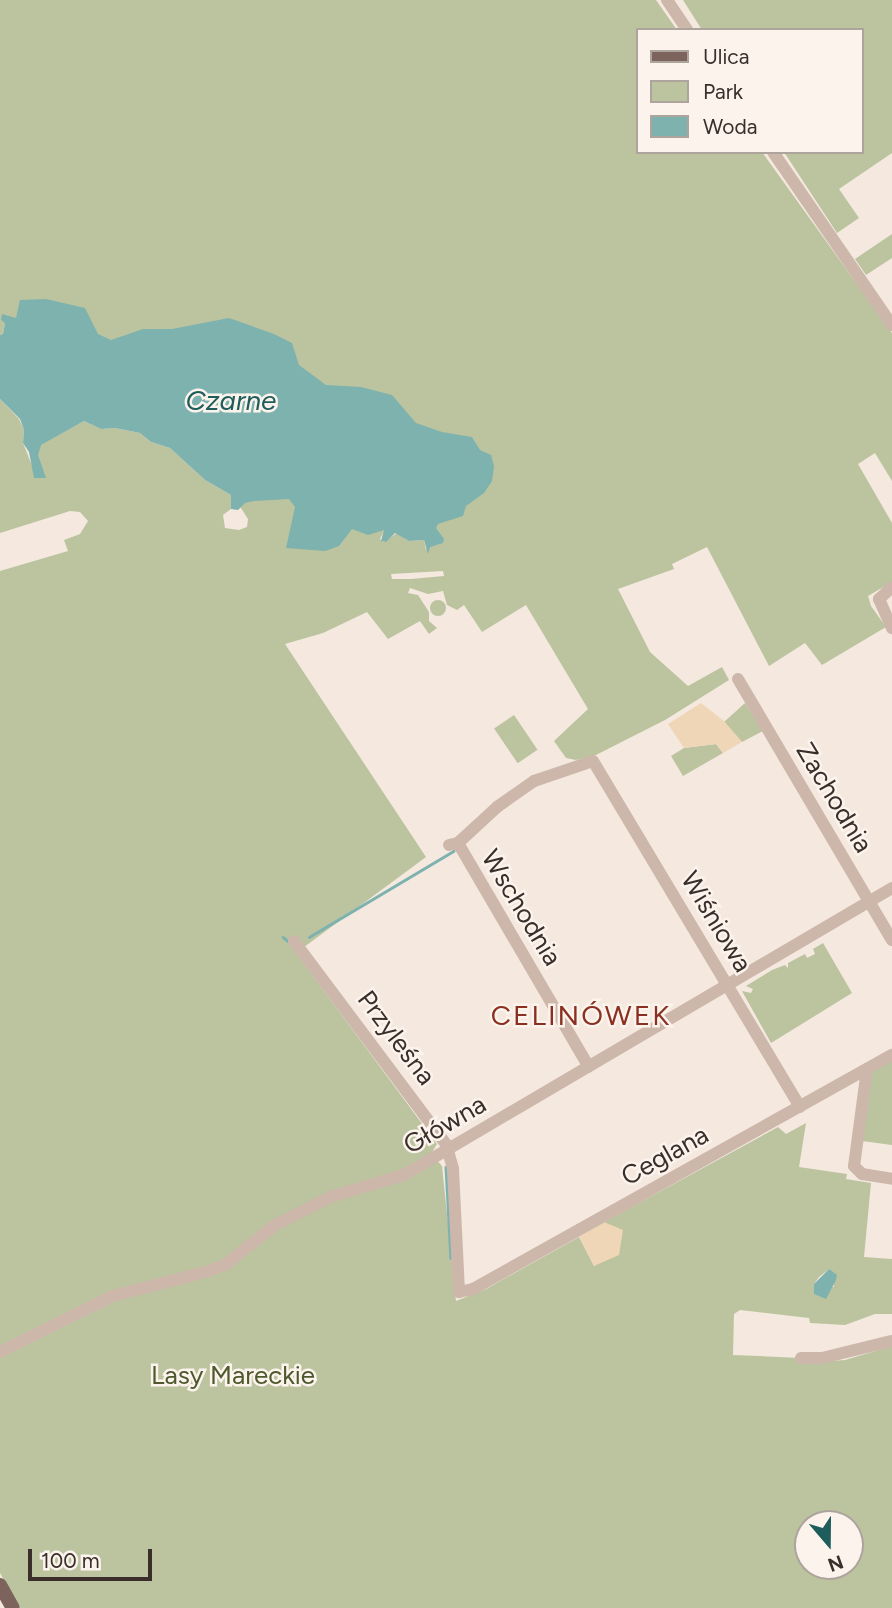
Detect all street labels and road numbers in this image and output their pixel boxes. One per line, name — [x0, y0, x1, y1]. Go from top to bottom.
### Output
street label: Zachodnia — [789, 737, 879, 859]
street label: Wschodnia — [474, 844, 568, 972]
street label: Wiśniowa — [674, 866, 758, 978]
street label: Przyleśna — [350, 985, 442, 1091]
street label: Główna — [398, 1089, 492, 1161]
street label: Ceglana — [616, 1119, 714, 1193]

